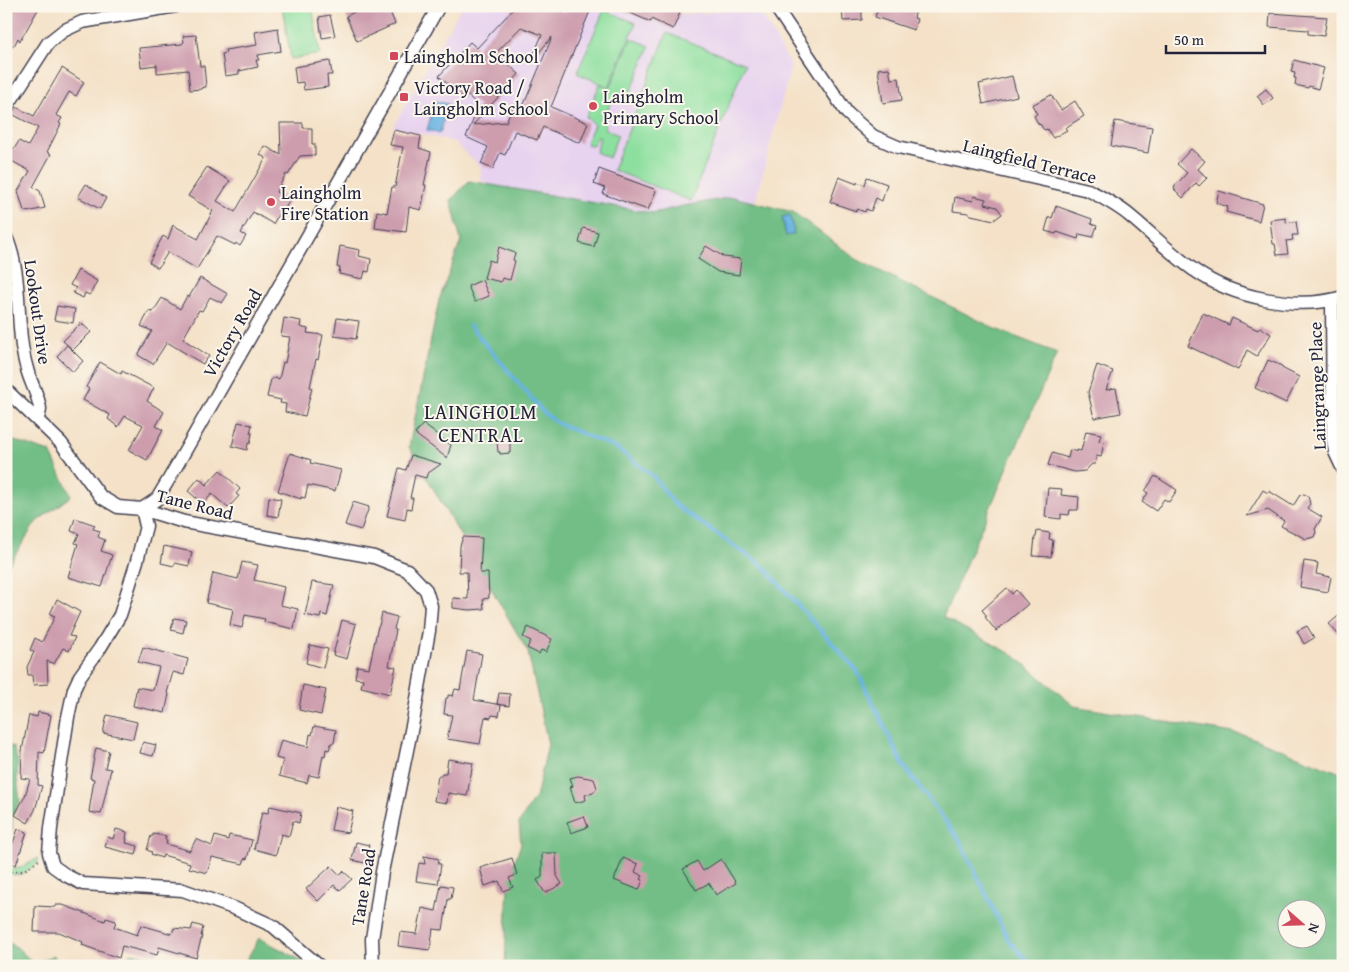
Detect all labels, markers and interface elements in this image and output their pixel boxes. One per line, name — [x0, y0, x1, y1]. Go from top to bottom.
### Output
scale bar — [1166, 22, 1265, 54]
text: 50 m — [1174, 29, 1205, 50]
place label: Laingholm School — [404, 43, 538, 70]
marker: Laingholm School — [388, 50, 400, 62]
place label: Victory Road / Laingholm School — [414, 74, 548, 122]
place label: Laingholm Primary School — [603, 83, 719, 131]
marker: Victory Road / Laingholm School — [398, 91, 410, 103]
marker: Laingholm Primary School — [587, 100, 599, 112]
street label: Laingfield Terrace — [960, 131, 1100, 191]
place label: Laingholm Fire Station — [281, 179, 369, 227]
marker: Laingholm Fire Station — [265, 196, 277, 208]
street label: Lookout Drive — [17, 258, 59, 366]
street label: Victory Road — [196, 283, 268, 382]
street label: Laingrange Place — [1301, 321, 1333, 451]
district label: LAINGHOLM CENTRAL — [424, 397, 538, 449]
street label: Tane Road — [154, 481, 237, 527]
street label: Tane Road — [344, 846, 383, 928]
north arrow — [1276, 900, 1326, 950]
text: N — [1303, 921, 1325, 937]

